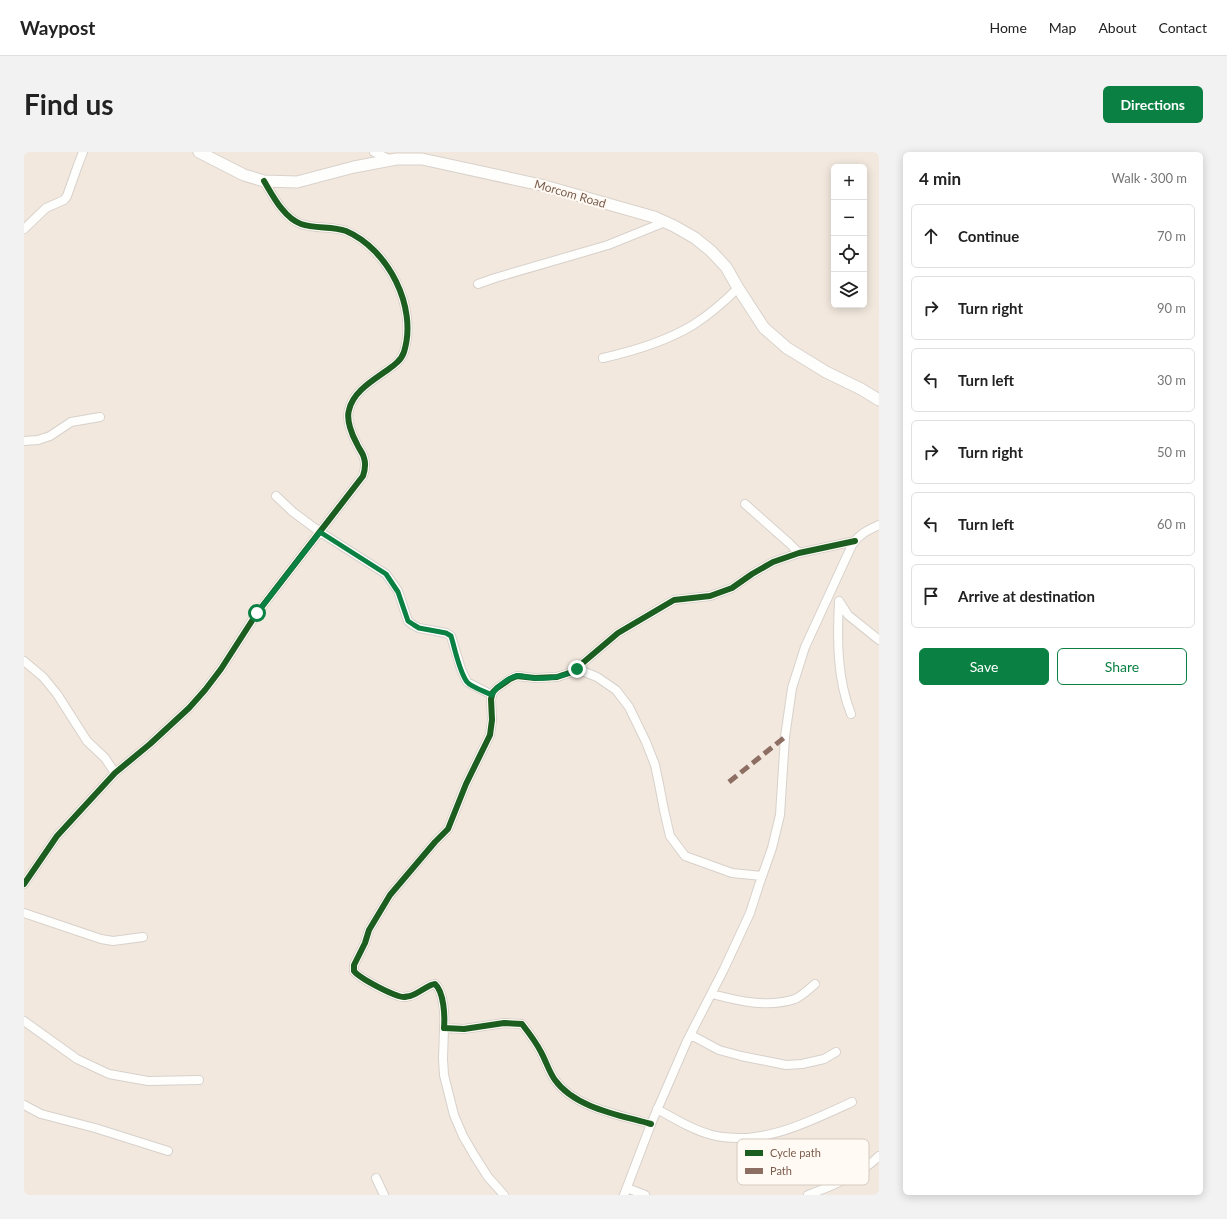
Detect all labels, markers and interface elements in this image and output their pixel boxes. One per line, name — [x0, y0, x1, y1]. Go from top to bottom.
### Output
text: Waypost — [20, 16, 95, 39]
text: Home — [989, 19, 1027, 36]
text: Map — [1049, 19, 1076, 36]
text: About — [1098, 19, 1136, 36]
text: Contact — [1158, 19, 1207, 36]
button: Directions — [1103, 86, 1203, 123]
text: Find us — [24, 87, 114, 121]
map controls — [831, 164, 867, 308]
button: + — [831, 164, 867, 200]
text: 4 min — [919, 168, 961, 189]
text: Walk · 300 m — [1111, 170, 1187, 186]
street label: Morcom Road — [533, 176, 608, 211]
button: − — [831, 200, 867, 236]
icon: ahead — [920, 225, 942, 247]
text: Continue — [958, 227, 1019, 245]
text: 70 m — [1157, 228, 1186, 244]
button: locate — [831, 236, 867, 272]
button: layers — [831, 272, 867, 308]
icon: right — [920, 297, 942, 319]
text: Turn right — [958, 299, 1023, 317]
text: 90 m — [1157, 300, 1186, 316]
icon: left — [920, 369, 942, 391]
text: Turn left — [958, 371, 1014, 389]
text: 30 m — [1157, 372, 1186, 388]
icon: right — [920, 441, 942, 463]
text: Turn right — [958, 443, 1023, 461]
text: 50 m — [1157, 444, 1186, 460]
icon: left — [920, 513, 942, 535]
text: Turn left — [958, 515, 1014, 533]
text: 60 m — [1157, 516, 1186, 532]
icon: arrive — [920, 585, 942, 607]
text: Arrive at destination — [958, 587, 1095, 605]
route start — [248, 604, 266, 622]
button: Save — [919, 648, 1049, 685]
button: Share — [1057, 648, 1187, 685]
route end — [568, 660, 586, 678]
legend — [737, 1139, 869, 1185]
text: Cycle path — [770, 1146, 821, 1159]
text: Path — [770, 1164, 792, 1177]

